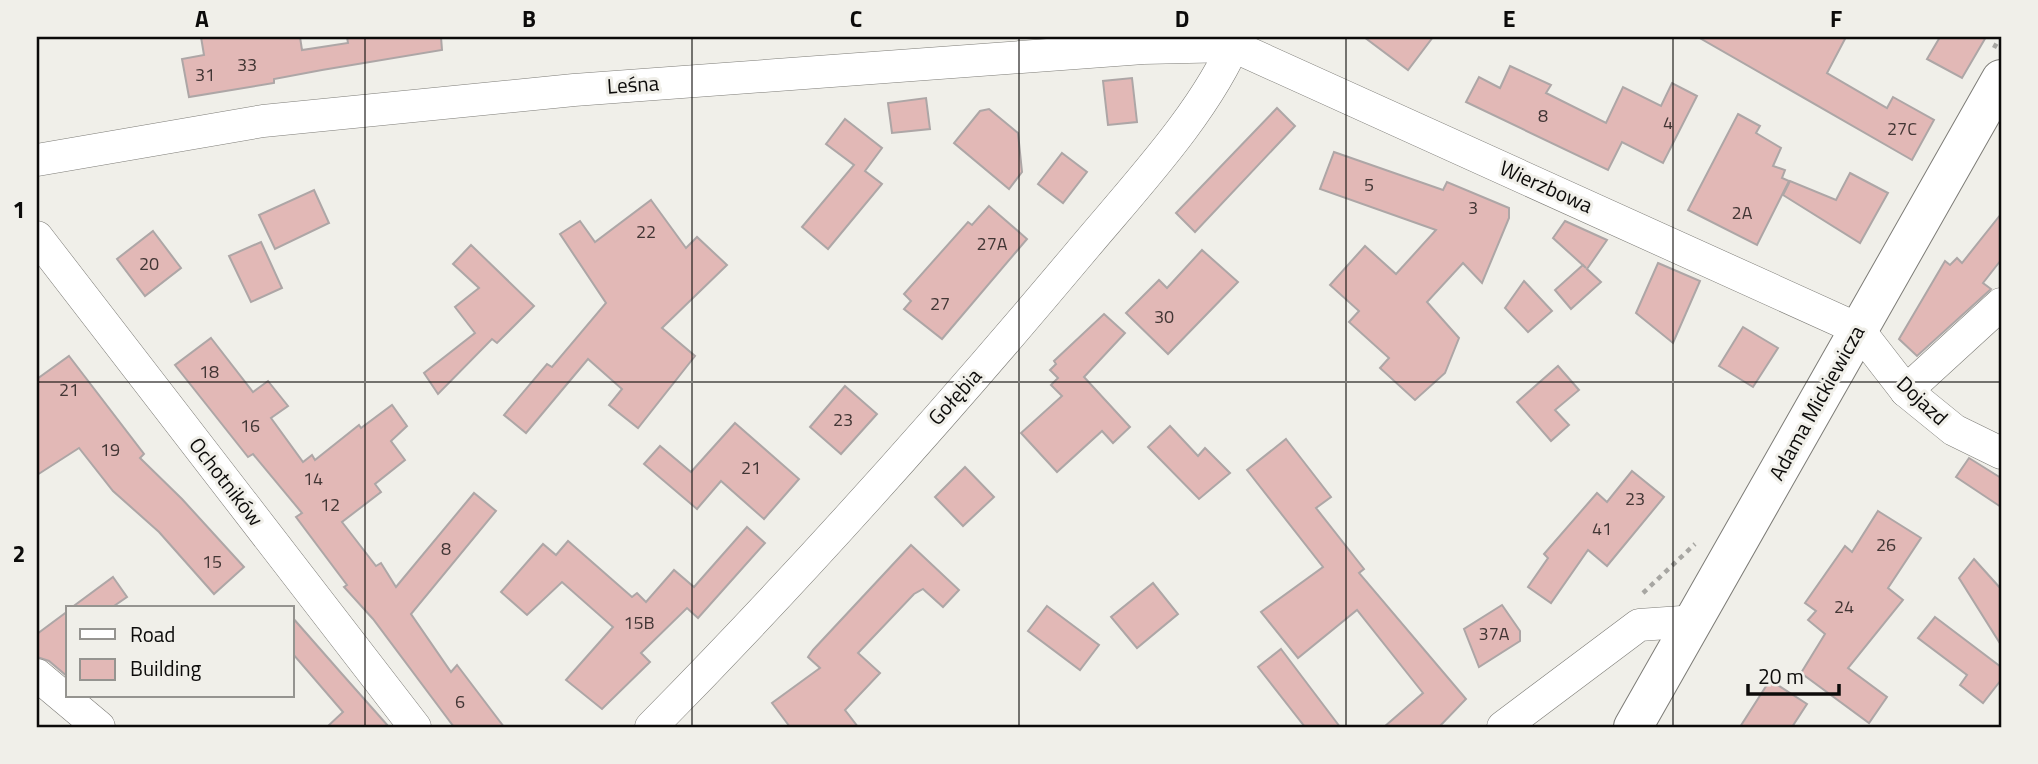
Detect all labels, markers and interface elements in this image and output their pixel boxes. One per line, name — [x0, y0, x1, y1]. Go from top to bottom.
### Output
text: A — [195, 1, 209, 36]
text: B — [522, 1, 536, 36]
text: C — [850, 1, 862, 36]
text: D — [1175, 1, 1189, 36]
text: E — [1503, 1, 1515, 36]
text: F — [1830, 1, 1842, 36]
house number: 33 — [237, 51, 257, 78]
house number: 31 — [195, 61, 215, 88]
street label: Leśna — [606, 66, 661, 102]
house number: 8 — [1538, 102, 1548, 129]
house number: 4 — [1663, 109, 1673, 136]
house number: 27C — [1887, 115, 1917, 142]
street label: Wierzbowa — [1495, 151, 1599, 221]
house number: 5 — [1364, 171, 1374, 198]
text: 1 — [13, 192, 25, 227]
house number: 3 — [1468, 194, 1478, 221]
house number: 2A — [1732, 199, 1753, 226]
house number: 22 — [636, 218, 656, 245]
house number: 27A — [977, 230, 1008, 257]
house number: 20 — [139, 250, 159, 277]
house number: 27 — [930, 290, 950, 317]
house number: 30 — [1154, 303, 1174, 330]
street label: Adama Mickiewicza — [1760, 319, 1872, 486]
house number: 18 — [199, 358, 219, 385]
street label: Gołębia — [920, 360, 989, 432]
street label: Dojazd — [1890, 368, 1956, 433]
house number: 21 — [59, 376, 79, 403]
house number: 23 — [833, 406, 853, 433]
house number: 16 — [240, 412, 260, 439]
street label: Ochotników — [182, 430, 272, 533]
house number: 19 — [100, 436, 120, 463]
house number: 21 — [741, 454, 761, 481]
house number: 14 — [303, 465, 323, 492]
house number: 23 — [1625, 485, 1645, 512]
house number: 12 — [320, 491, 340, 518]
house number: 41 — [1592, 515, 1612, 542]
house number: 26 — [1876, 531, 1896, 558]
house number: 8 — [441, 535, 451, 562]
text: 2 — [13, 536, 25, 571]
house number: 15 — [202, 548, 222, 575]
house number: 24 — [1834, 593, 1854, 620]
legend — [66, 606, 294, 698]
house number: 15B — [623, 609, 655, 636]
text: Road — [130, 618, 175, 650]
house number: 37A — [1479, 620, 1510, 647]
text: Building — [130, 652, 202, 684]
scale bar — [1748, 652, 1839, 696]
text: 20 m — [1758, 660, 1804, 692]
house number: 6 — [455, 688, 465, 715]

